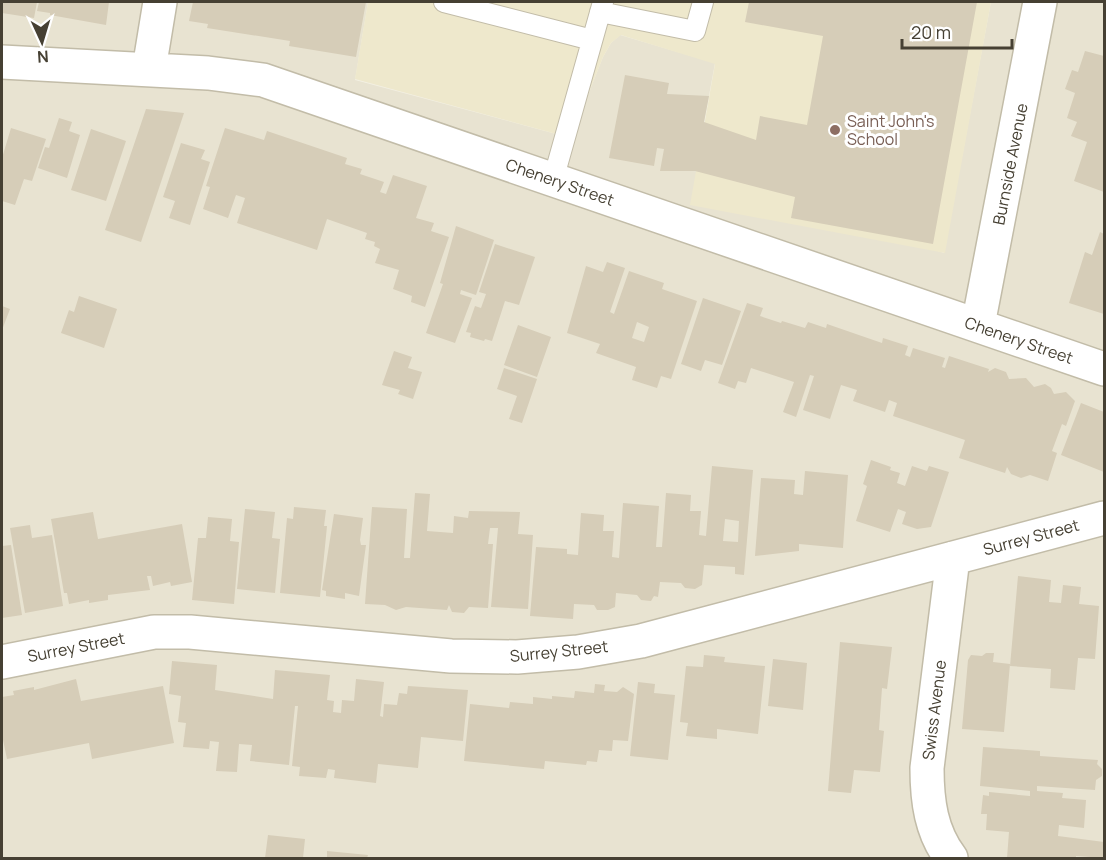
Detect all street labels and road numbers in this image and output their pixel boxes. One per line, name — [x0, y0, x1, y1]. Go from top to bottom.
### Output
street label: Burnside Avenue — [987, 101, 1033, 227]
street label: Chenery Street — [503, 153, 617, 211]
street label: Chenery Street — [962, 311, 1076, 369]
street label: Surrey Street — [981, 514, 1081, 560]
street label: Surrey Street — [26, 627, 126, 667]
street label: Surrey Street — [509, 635, 609, 667]
street label: Swiss Avenue — [917, 659, 951, 761]

